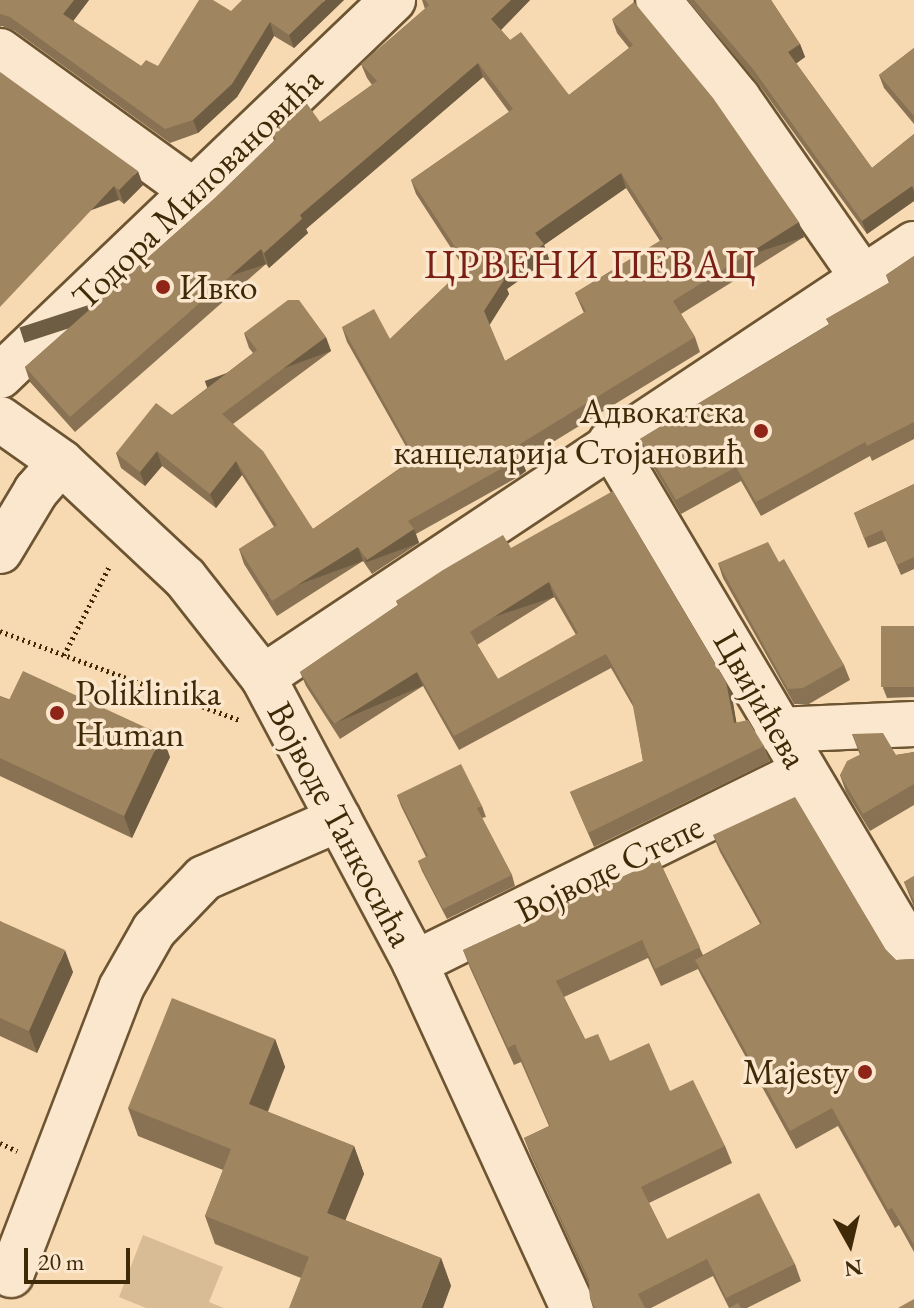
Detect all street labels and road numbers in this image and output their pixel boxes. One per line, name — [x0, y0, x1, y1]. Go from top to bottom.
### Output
street label: Тодора Миловановића — [63, 57, 331, 319]
street label: Цвијићева — [704, 622, 818, 776]
street label: Војводе Танкосића — [258, 694, 424, 954]
street label: Војводе Степе — [508, 804, 710, 932]

